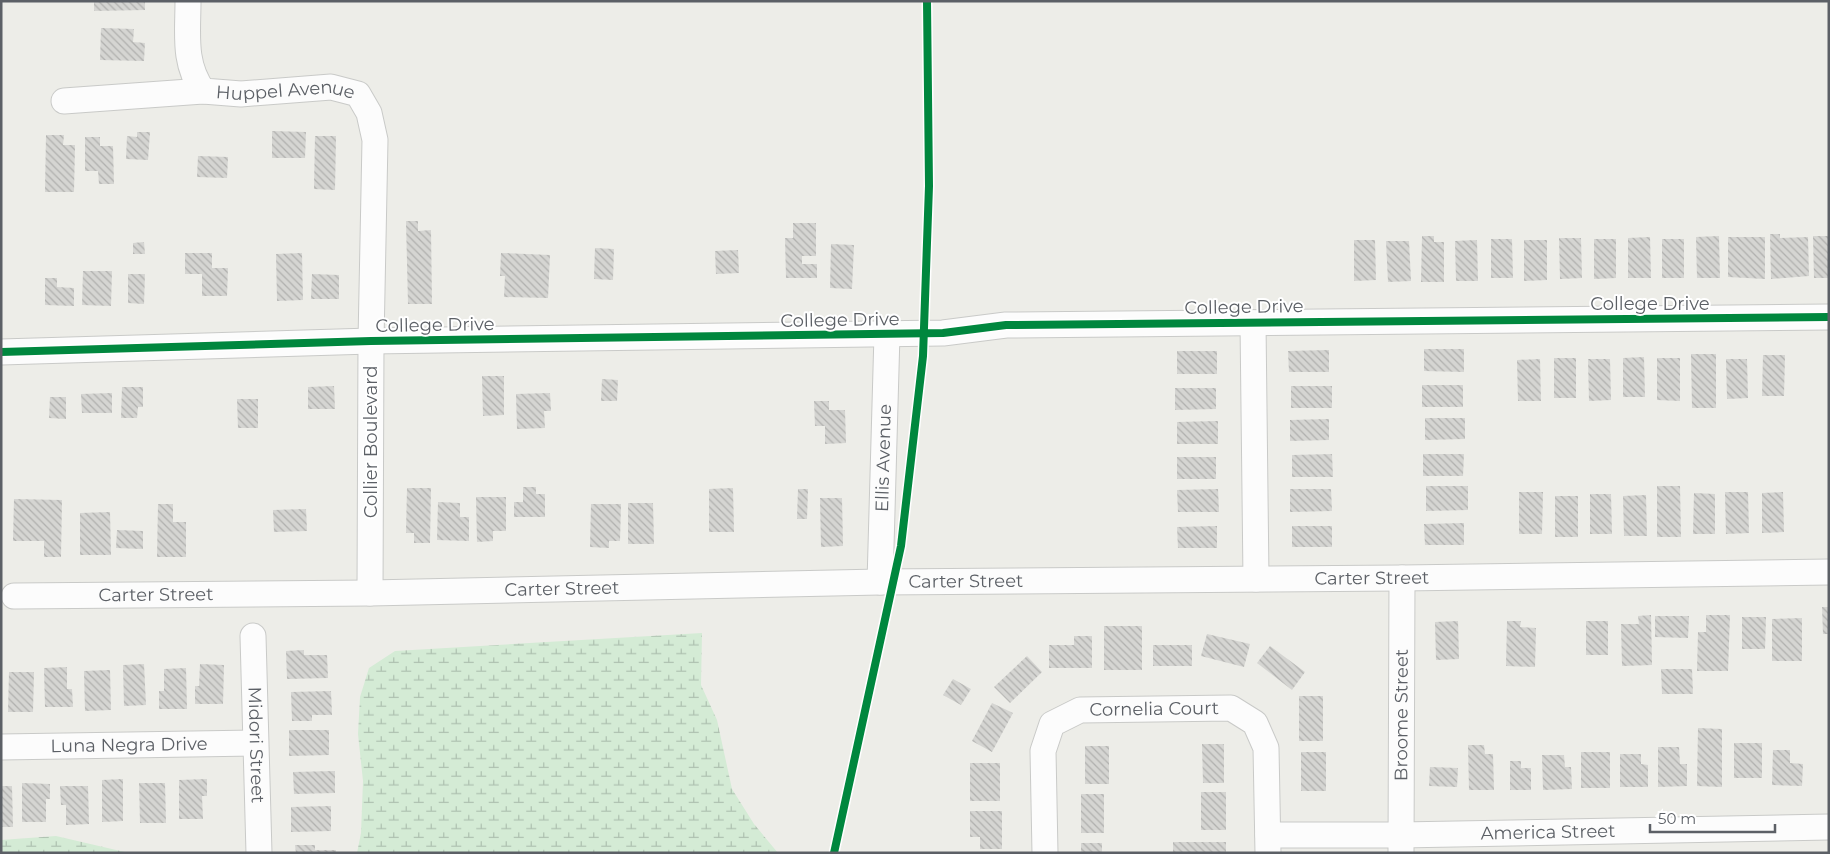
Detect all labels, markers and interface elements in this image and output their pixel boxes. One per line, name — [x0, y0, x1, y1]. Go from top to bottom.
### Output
street label: Huppel Avenue — [215, 76, 357, 105]
street label: College Drive — [1590, 293, 1710, 315]
street label: College Drive — [1184, 295, 1304, 319]
street label: College Drive — [780, 308, 900, 332]
street label: College Drive — [375, 313, 495, 337]
street label: Collier Boulevard — [360, 366, 382, 518]
street label: Ellis Avenue — [871, 404, 896, 512]
street label: Carter Street — [1314, 567, 1429, 590]
street label: Carter Street — [908, 570, 1023, 593]
street label: Carter Street — [504, 577, 620, 601]
street label: Carter Street — [98, 583, 214, 606]
street label: Broome Street — [1390, 649, 1413, 781]
street label: Midori Street — [243, 686, 269, 804]
street label: Cornelia Court — [1089, 697, 1219, 721]
street label: Luna Negra Drive — [50, 733, 208, 757]
scale bar — [1650, 802, 1775, 834]
text: 50 m — [1658, 809, 1696, 828]
street label: America Street — [1480, 820, 1616, 844]

